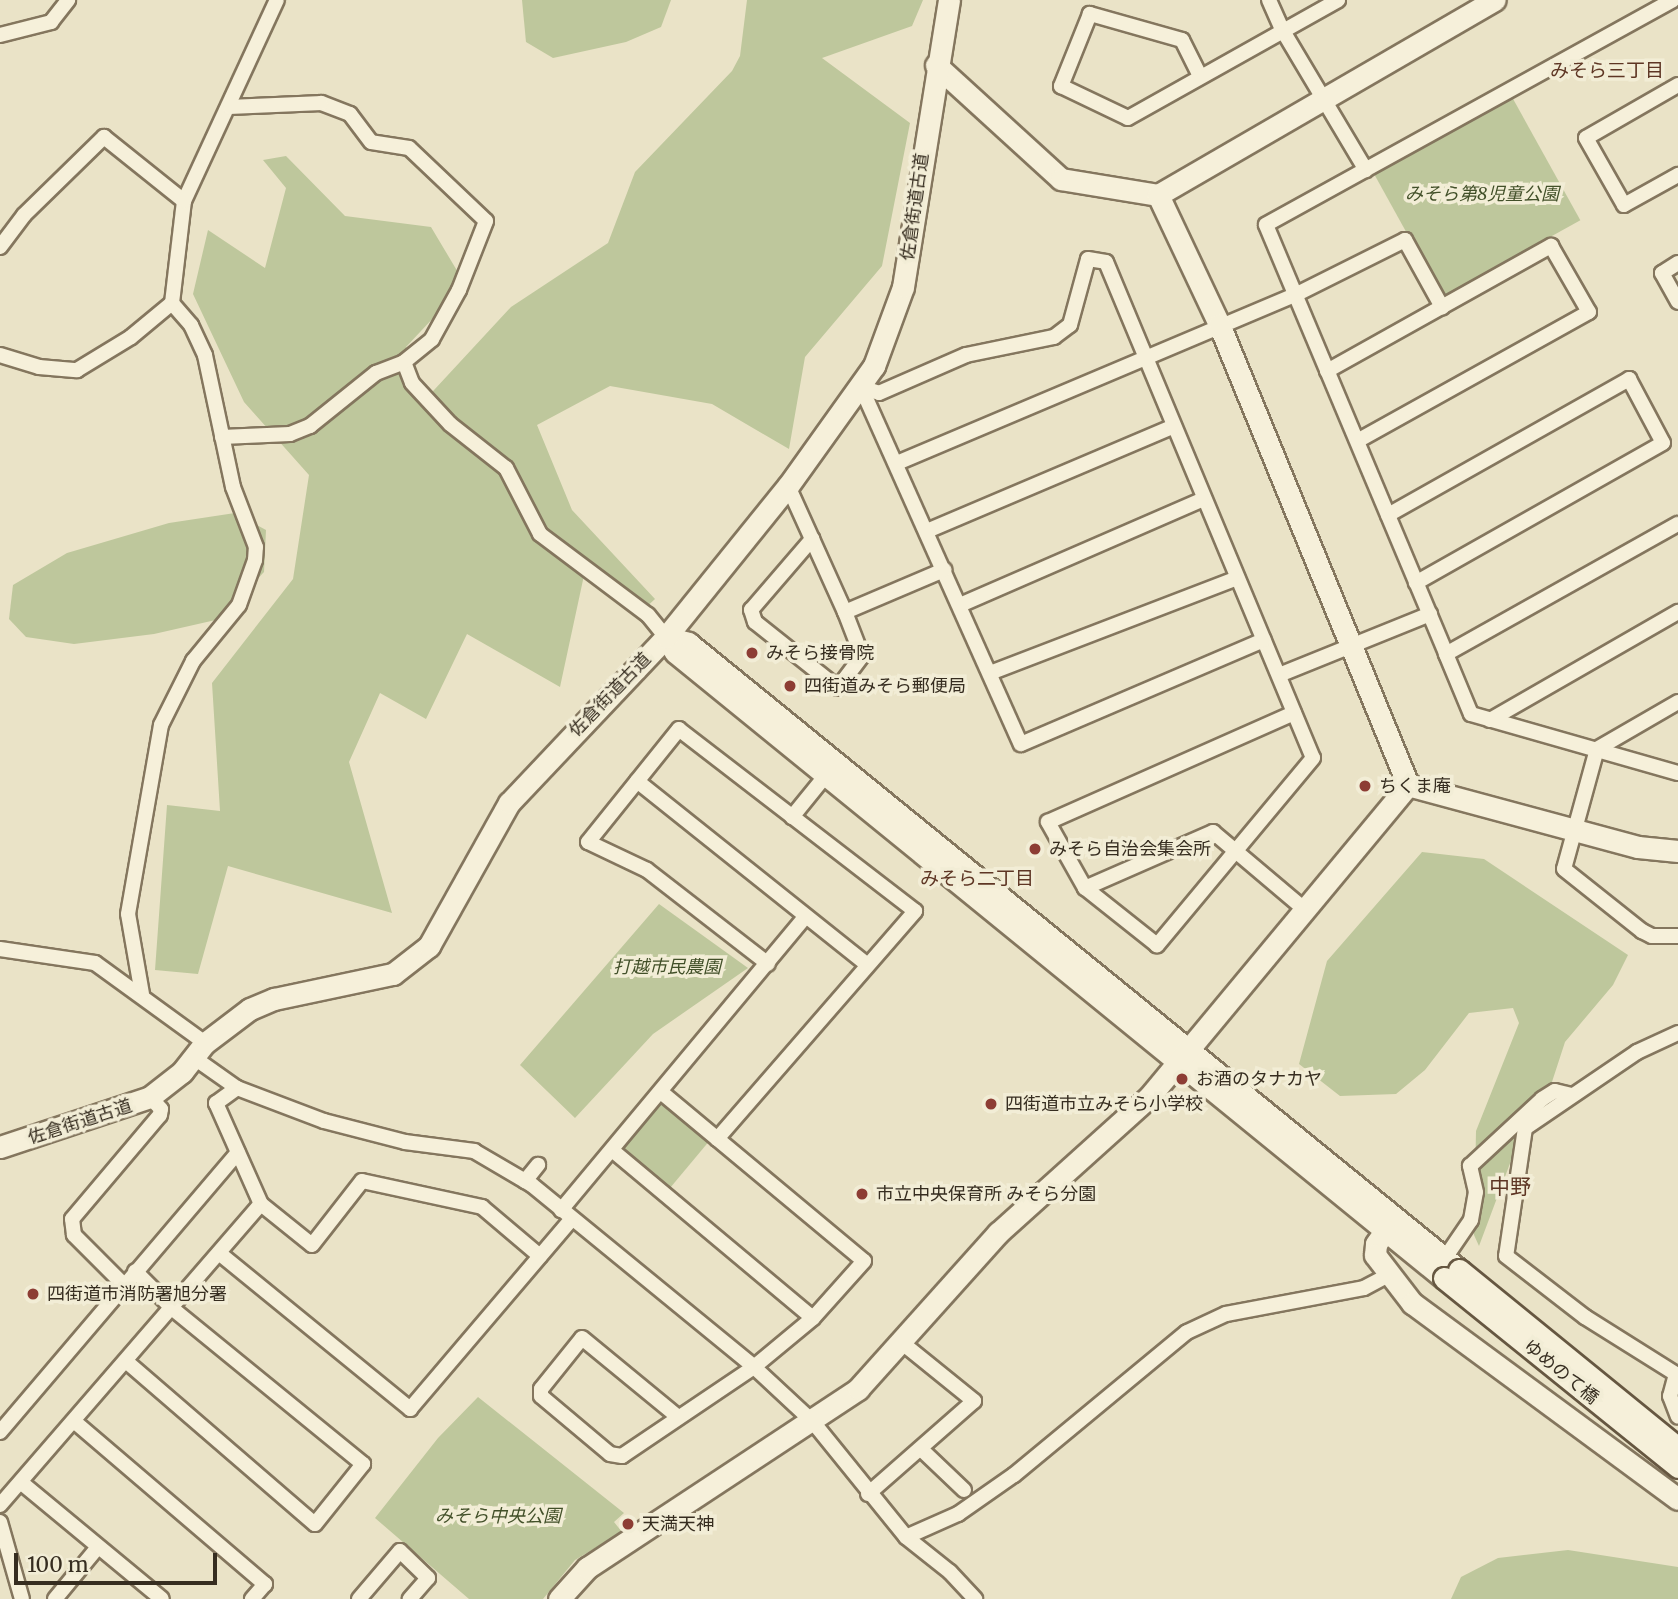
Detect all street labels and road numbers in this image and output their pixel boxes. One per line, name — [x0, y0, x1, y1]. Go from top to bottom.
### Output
street label: 佐倉街道古道 — [897, 152, 933, 262]
street label: 佐倉街道古道 — [565, 649, 655, 741]
street label: 佐倉街道古道 — [25, 1095, 135, 1149]
street label: ゆめのて橋 — [1519, 1335, 1603, 1409]

